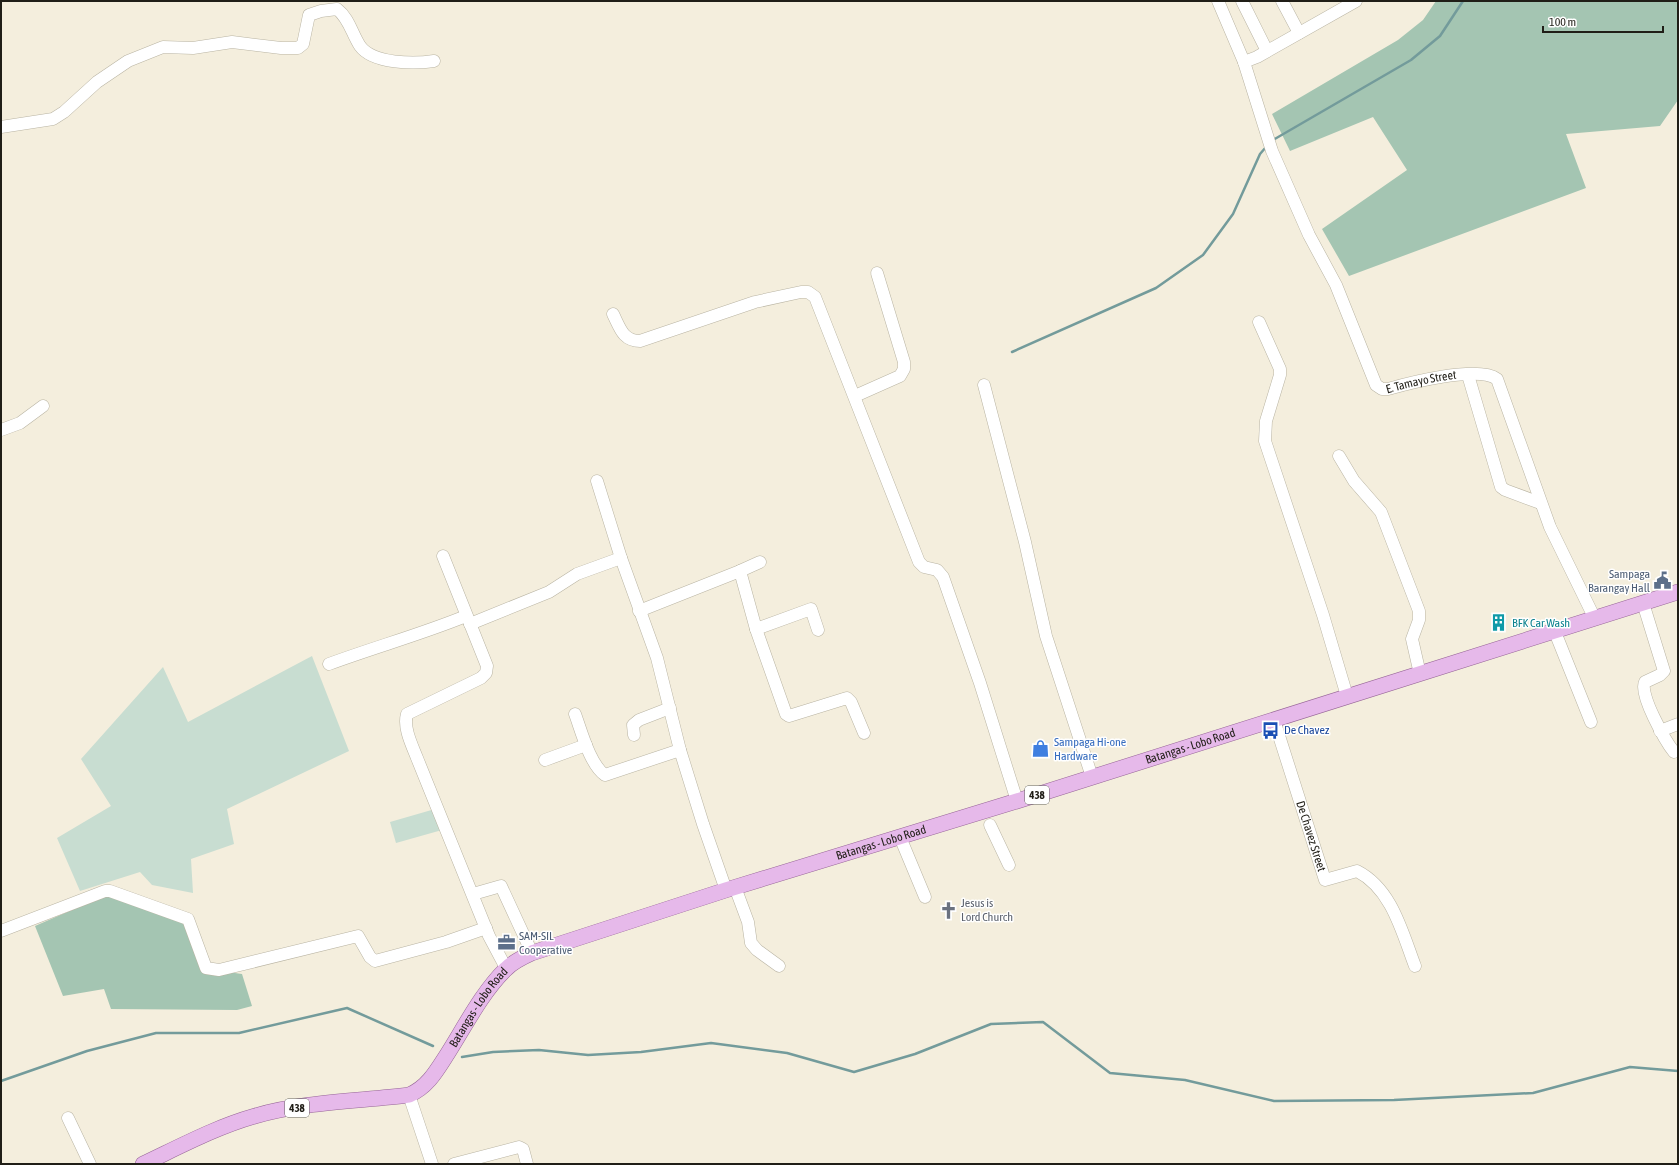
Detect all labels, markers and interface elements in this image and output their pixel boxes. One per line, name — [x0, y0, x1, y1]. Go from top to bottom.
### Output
scale bar — [1543, 8, 1663, 34]
text: 100 m — [1549, 15, 1576, 29]
street label: E. Tamayo Street — [1384, 368, 1458, 396]
place label: Sampaga Barangay Hall — [1588, 567, 1651, 595]
public building icon: Sampaga Barangay Hall — [1653, 571, 1673, 591]
building icon: BFK Car Wash — [1489, 613, 1509, 633]
place label: BFK Car Wash — [1512, 616, 1570, 630]
bus stop icon: De Chavez — [1261, 720, 1281, 740]
place label: De Chavez — [1284, 723, 1330, 737]
street label: Batangas - Lobo Road — [1144, 725, 1237, 767]
place label: Sampaga Hi-one Hardware — [1054, 735, 1126, 763]
shop icon: Sampaga Hi-one Hardware — [1031, 739, 1051, 759]
road number: 438 — [1025, 786, 1049, 804]
street label: De Chavez Street — [1293, 799, 1329, 874]
street label: Batangas - Lobo Road — [834, 822, 928, 863]
place label: Jesus is Lord Church — [961, 896, 1013, 924]
church icon: Jesus is Lord Church — [938, 900, 958, 920]
place label: SAM-SIL Cooperative — [519, 929, 572, 957]
office icon: SAM-SIL Cooperative — [496, 933, 516, 953]
street label: Batangas - Lobo Road — [446, 964, 511, 1050]
road number: 438 — [285, 1099, 309, 1117]

